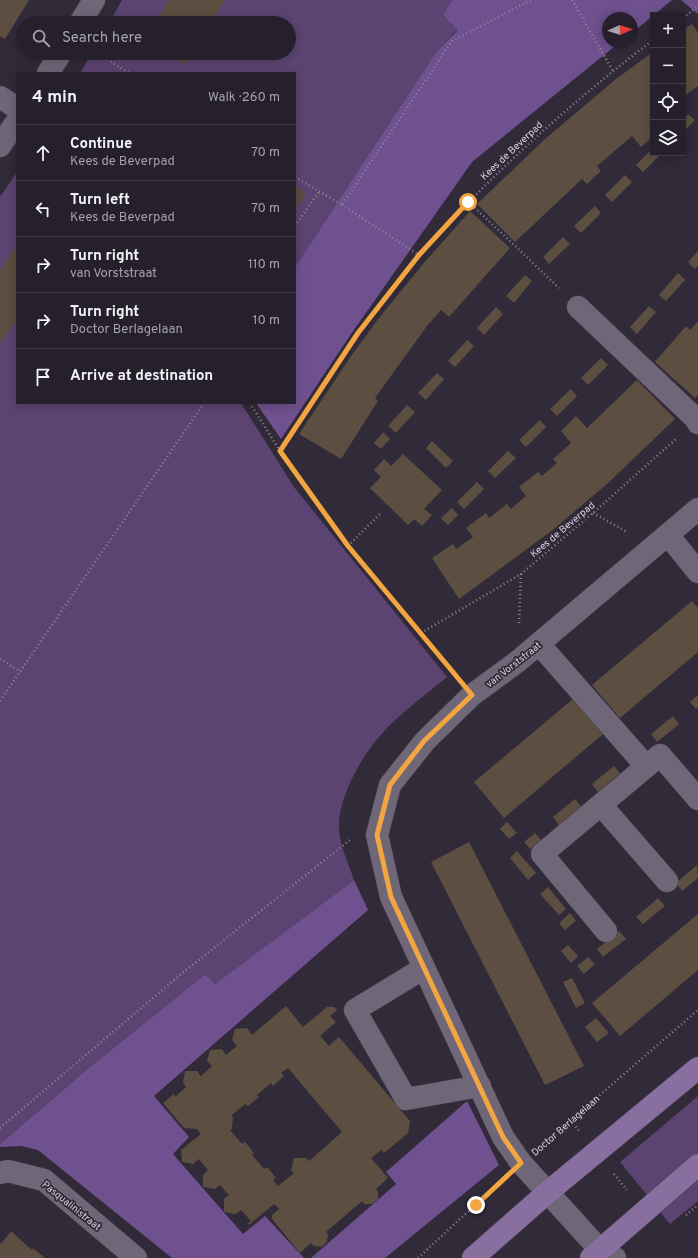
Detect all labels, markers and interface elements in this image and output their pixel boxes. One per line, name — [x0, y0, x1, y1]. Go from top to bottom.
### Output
north arrow — [602, 12, 638, 48]
map controls — [650, 12, 686, 156]
button: + — [650, 12, 686, 48]
search box — [16, 16, 296, 60]
icon: search — [30, 27, 52, 49]
text: Search here — [62, 29, 142, 48]
button: − — [650, 48, 686, 84]
button: locate — [650, 84, 686, 120]
text: 4 min — [32, 87, 77, 109]
text: Walk · 260 m — [208, 90, 280, 106]
street label: Kees de Beverpad — [478, 119, 546, 183]
button: layers — [650, 120, 686, 156]
text: Continue — [70, 135, 132, 154]
icon: ahead — [32, 142, 54, 164]
text: 70 m — [251, 145, 280, 161]
text: Kees de Beverpad — [70, 154, 175, 170]
text: Turn left — [70, 191, 130, 210]
route start — [459, 193, 477, 211]
icon: left — [32, 198, 54, 220]
text: 70 m — [251, 201, 280, 217]
text: Kees de Beverpad — [70, 210, 175, 226]
text: Turn right — [70, 247, 139, 266]
icon: right — [32, 254, 54, 276]
text: 110 m — [248, 257, 280, 273]
text: van Vorststraat — [70, 266, 157, 282]
text: Turn right — [70, 303, 139, 322]
icon: right — [32, 310, 54, 332]
text: 10 m — [253, 313, 280, 329]
text: Doctor Berlagelaan — [70, 322, 183, 338]
icon: arrive — [32, 366, 54, 388]
text: Arrive at destination — [70, 367, 213, 386]
street label: Kees de Beverpad — [528, 499, 598, 561]
street label: van Vorststraat — [484, 639, 544, 691]
street label: Doctor Berlagelaan — [529, 1093, 603, 1159]
street label: Pasqualinistraat — [39, 1179, 103, 1234]
route end — [467, 1196, 485, 1214]

